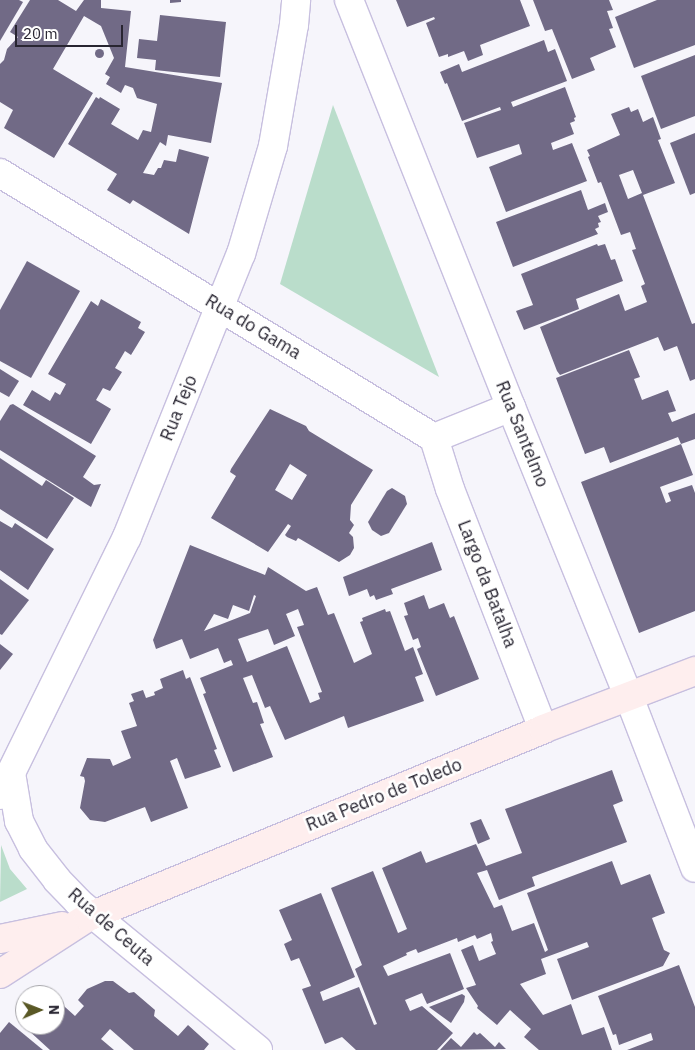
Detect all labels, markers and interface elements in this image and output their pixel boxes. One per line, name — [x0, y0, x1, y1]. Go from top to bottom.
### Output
scale bar — [18, 15, 125, 47]
text: 20 m — [23, 24, 58, 43]
street label: Rua do Gama — [201, 290, 305, 364]
street label: Rua Tejo — [156, 372, 202, 444]
street label: Rua Santelmo — [491, 378, 553, 490]
street label: Largo da Batalha — [453, 517, 521, 651]
street label: Rua Pedro de Toledo — [303, 754, 465, 836]
street label: Rua de Ceuta — [63, 884, 159, 970]
north arrow — [15, 985, 65, 1035]
text: N — [45, 1005, 63, 1015]

